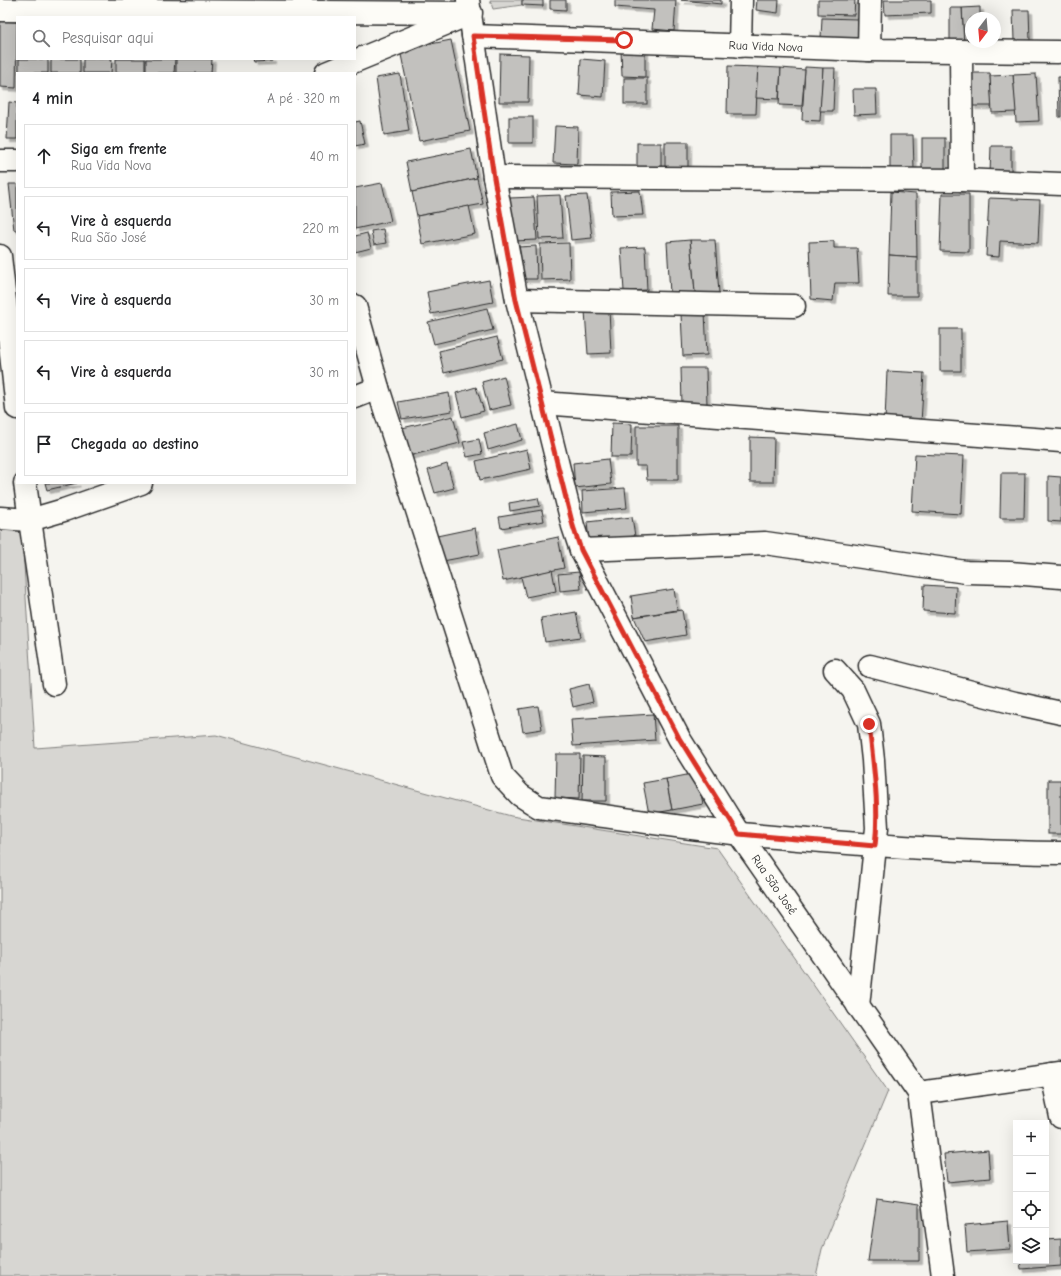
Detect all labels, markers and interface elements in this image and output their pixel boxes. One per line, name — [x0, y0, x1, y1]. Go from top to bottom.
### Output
north arrow — [965, 12, 1001, 48]
search box — [16, 16, 356, 60]
icon: search — [30, 27, 52, 49]
text: Pesquisar aqui — [62, 29, 154, 47]
route start — [615, 31, 633, 49]
street label: Rua Vida Nova — [728, 38, 803, 55]
text: 4 min — [32, 89, 73, 108]
text: A pé · 320 m — [267, 91, 340, 106]
text: Siga em frente — [71, 140, 167, 158]
icon: ahead — [33, 145, 55, 167]
text: 40 m — [310, 149, 339, 164]
text: Rua Vida Nova — [71, 158, 151, 173]
text: Vire à esquerda — [71, 212, 172, 230]
icon: left — [33, 217, 55, 239]
text: 220 m — [302, 221, 339, 236]
text: Rua São José — [71, 230, 146, 245]
icon: left — [33, 289, 55, 311]
text: Vire à esquerda — [71, 291, 172, 309]
text: 30 m — [309, 293, 339, 308]
icon: left — [33, 361, 55, 383]
text: Vire à esquerda — [71, 363, 172, 381]
text: 30 m — [309, 365, 339, 380]
icon: arrive — [33, 433, 55, 455]
text: Chegada ao destino — [71, 435, 199, 453]
route end — [860, 715, 878, 733]
street label: Rua São José — [749, 852, 800, 917]
map controls — [1013, 1120, 1049, 1264]
button: + — [1013, 1120, 1049, 1156]
button: − — [1013, 1156, 1049, 1192]
button: locate — [1013, 1192, 1049, 1228]
button: layers — [1013, 1228, 1049, 1264]

